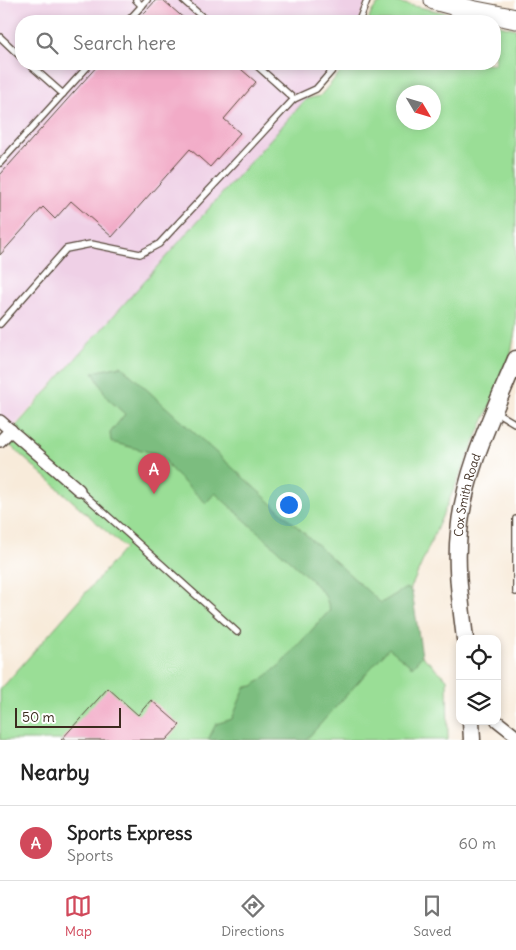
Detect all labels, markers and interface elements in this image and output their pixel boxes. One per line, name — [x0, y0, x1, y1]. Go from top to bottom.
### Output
search box — [15, 15, 501, 70]
icon: search — [33, 29, 61, 57]
text: Search here — [73, 31, 176, 55]
north arrow — [396, 85, 441, 130]
street label: Cox Smith Road — [451, 452, 484, 538]
pin: A — [138, 453, 170, 494]
your location — [276, 492, 302, 518]
map controls — [456, 635, 501, 725]
button: locate — [456, 635, 501, 680]
button: layers — [456, 680, 501, 725]
scale bar — [15, 705, 121, 728]
text: 50 m — [22, 708, 55, 726]
text: Nearby — [20, 759, 90, 786]
text: Sports Express — [67, 821, 192, 845]
text: A — [31, 833, 41, 853]
text: 60 m — [458, 833, 496, 853]
text: Sports — [67, 845, 113, 865]
tab: Map — [64, 892, 92, 940]
tab: Directions — [221, 892, 284, 940]
tab: Saved — [413, 892, 452, 940]

